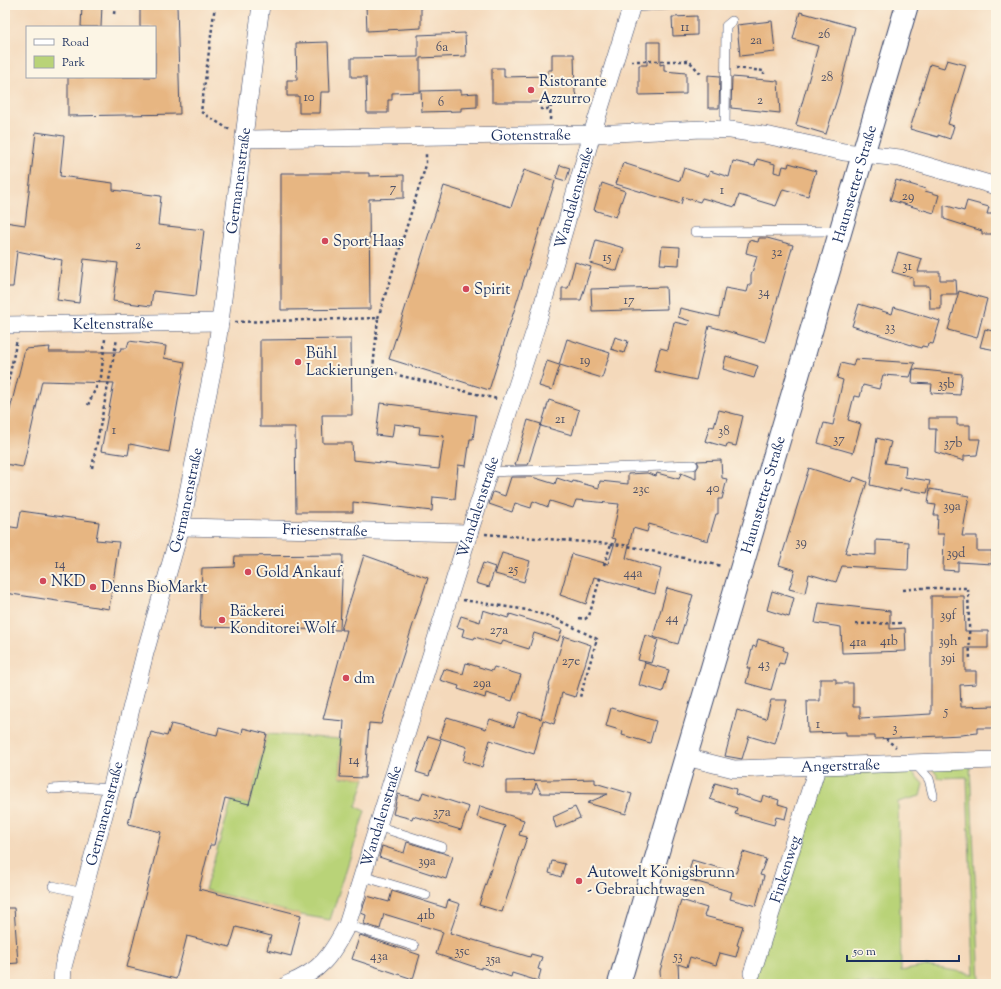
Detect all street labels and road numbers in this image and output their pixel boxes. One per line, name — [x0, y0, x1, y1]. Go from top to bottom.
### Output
street label: Haunstetter Straße — [829, 123, 883, 246]
street label: Gotenstraße — [491, 125, 571, 147]
street label: Germanenstraße — [222, 126, 257, 235]
street label: Wandalenstraße — [550, 144, 600, 251]
street label: Keltenstraße — [73, 314, 154, 336]
street label: Haunstetter Straße — [737, 434, 792, 557]
street label: Germanenstraße — [165, 446, 209, 556]
street label: Wandalenstraße — [453, 454, 505, 561]
street label: Friesenstraße — [282, 520, 368, 543]
street label: Angerstraße — [801, 755, 881, 779]
street label: Germanenstraße — [82, 759, 130, 868]
street label: Wandalenstraße — [357, 763, 408, 870]
street label: Finkenweg — [766, 833, 807, 906]

